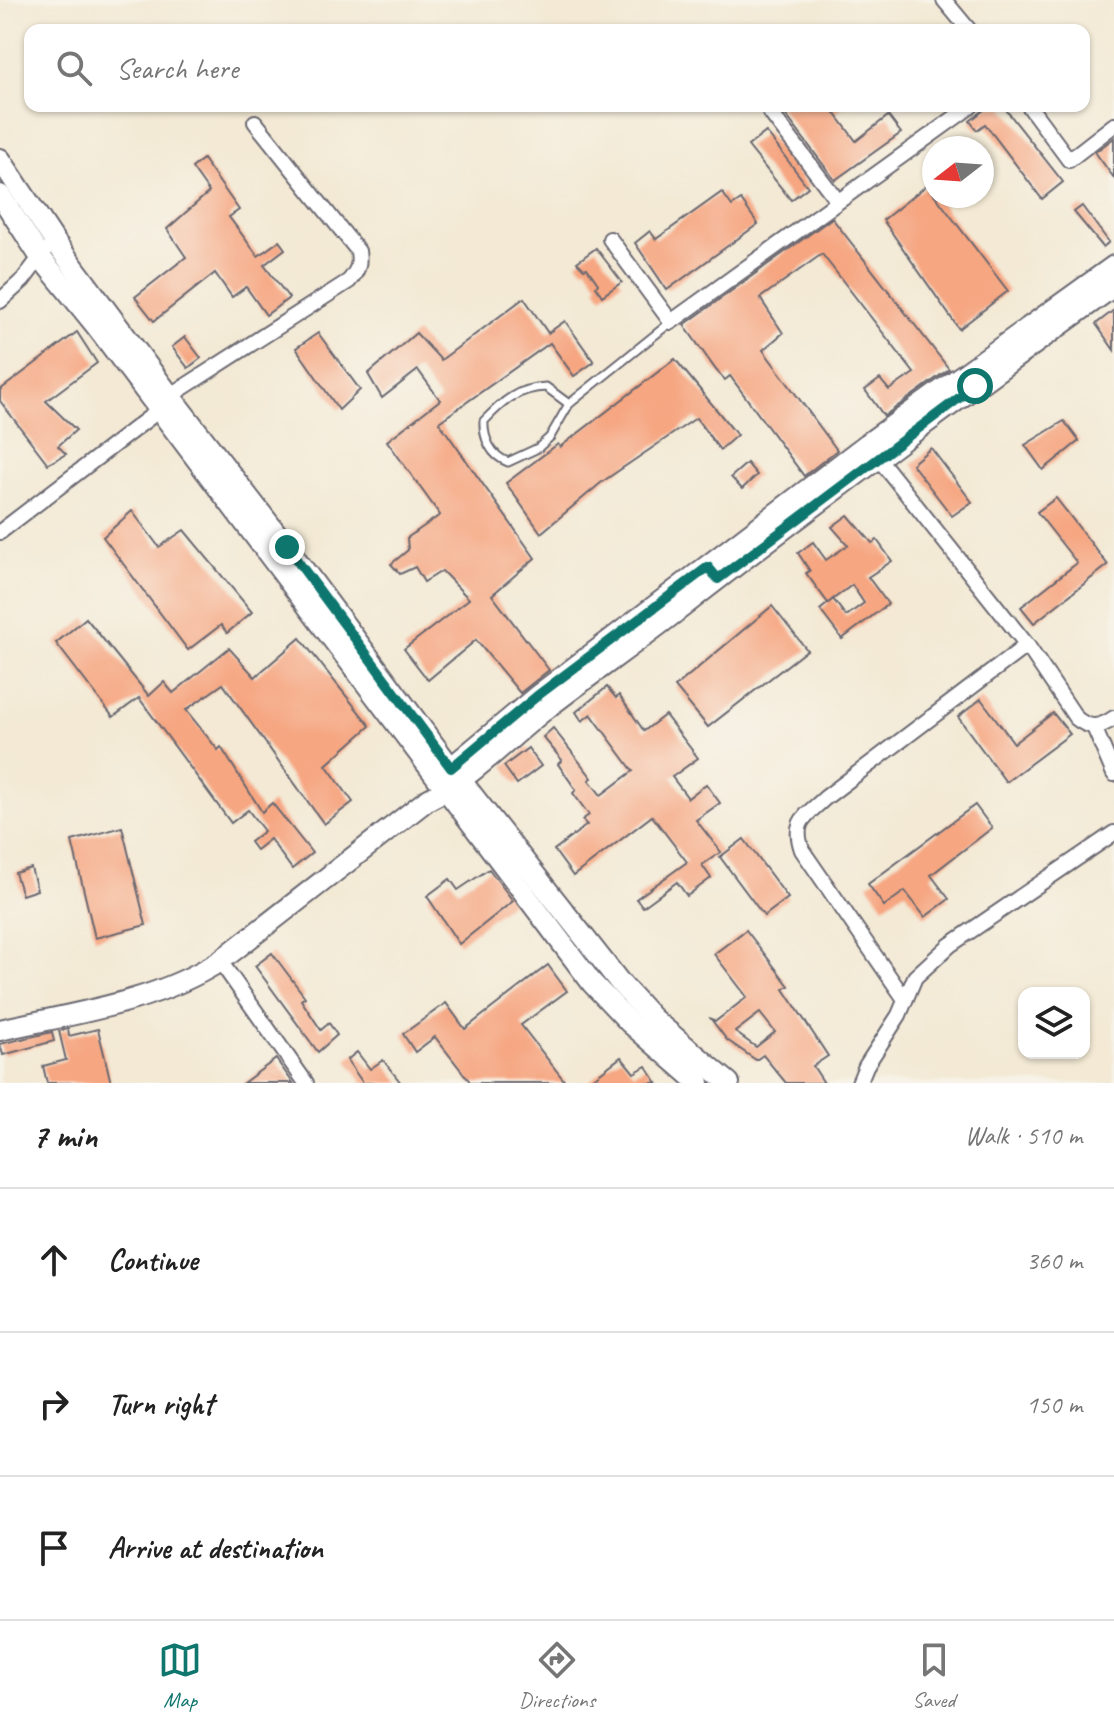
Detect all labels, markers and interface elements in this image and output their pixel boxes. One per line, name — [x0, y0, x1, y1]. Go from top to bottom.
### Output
search box — [24, 24, 1090, 112]
icon: search — [52, 46, 96, 90]
text: Search here — [116, 49, 238, 87]
north arrow — [922, 136, 994, 208]
route start — [957, 368, 993, 404]
route end — [269, 529, 305, 565]
map controls — [1018, 987, 1090, 1059]
button: layers — [1018, 987, 1090, 1059]
text: 7 min — [32, 1114, 97, 1157]
text: Walk · 510 m — [965, 1119, 1082, 1152]
icon: ahead — [32, 1238, 76, 1282]
text: Continue — [108, 1241, 198, 1279]
text: 360 m — [1026, 1244, 1082, 1277]
icon: right — [32, 1382, 76, 1426]
text: Turn right — [108, 1385, 213, 1423]
text: 150 m — [1026, 1388, 1082, 1421]
icon: arrive — [32, 1526, 76, 1570]
text: Arrive at destination — [108, 1529, 323, 1567]
tab: Map — [158, 1638, 202, 1714]
tab: Directions — [519, 1638, 595, 1714]
tab: Saved — [912, 1638, 956, 1714]

